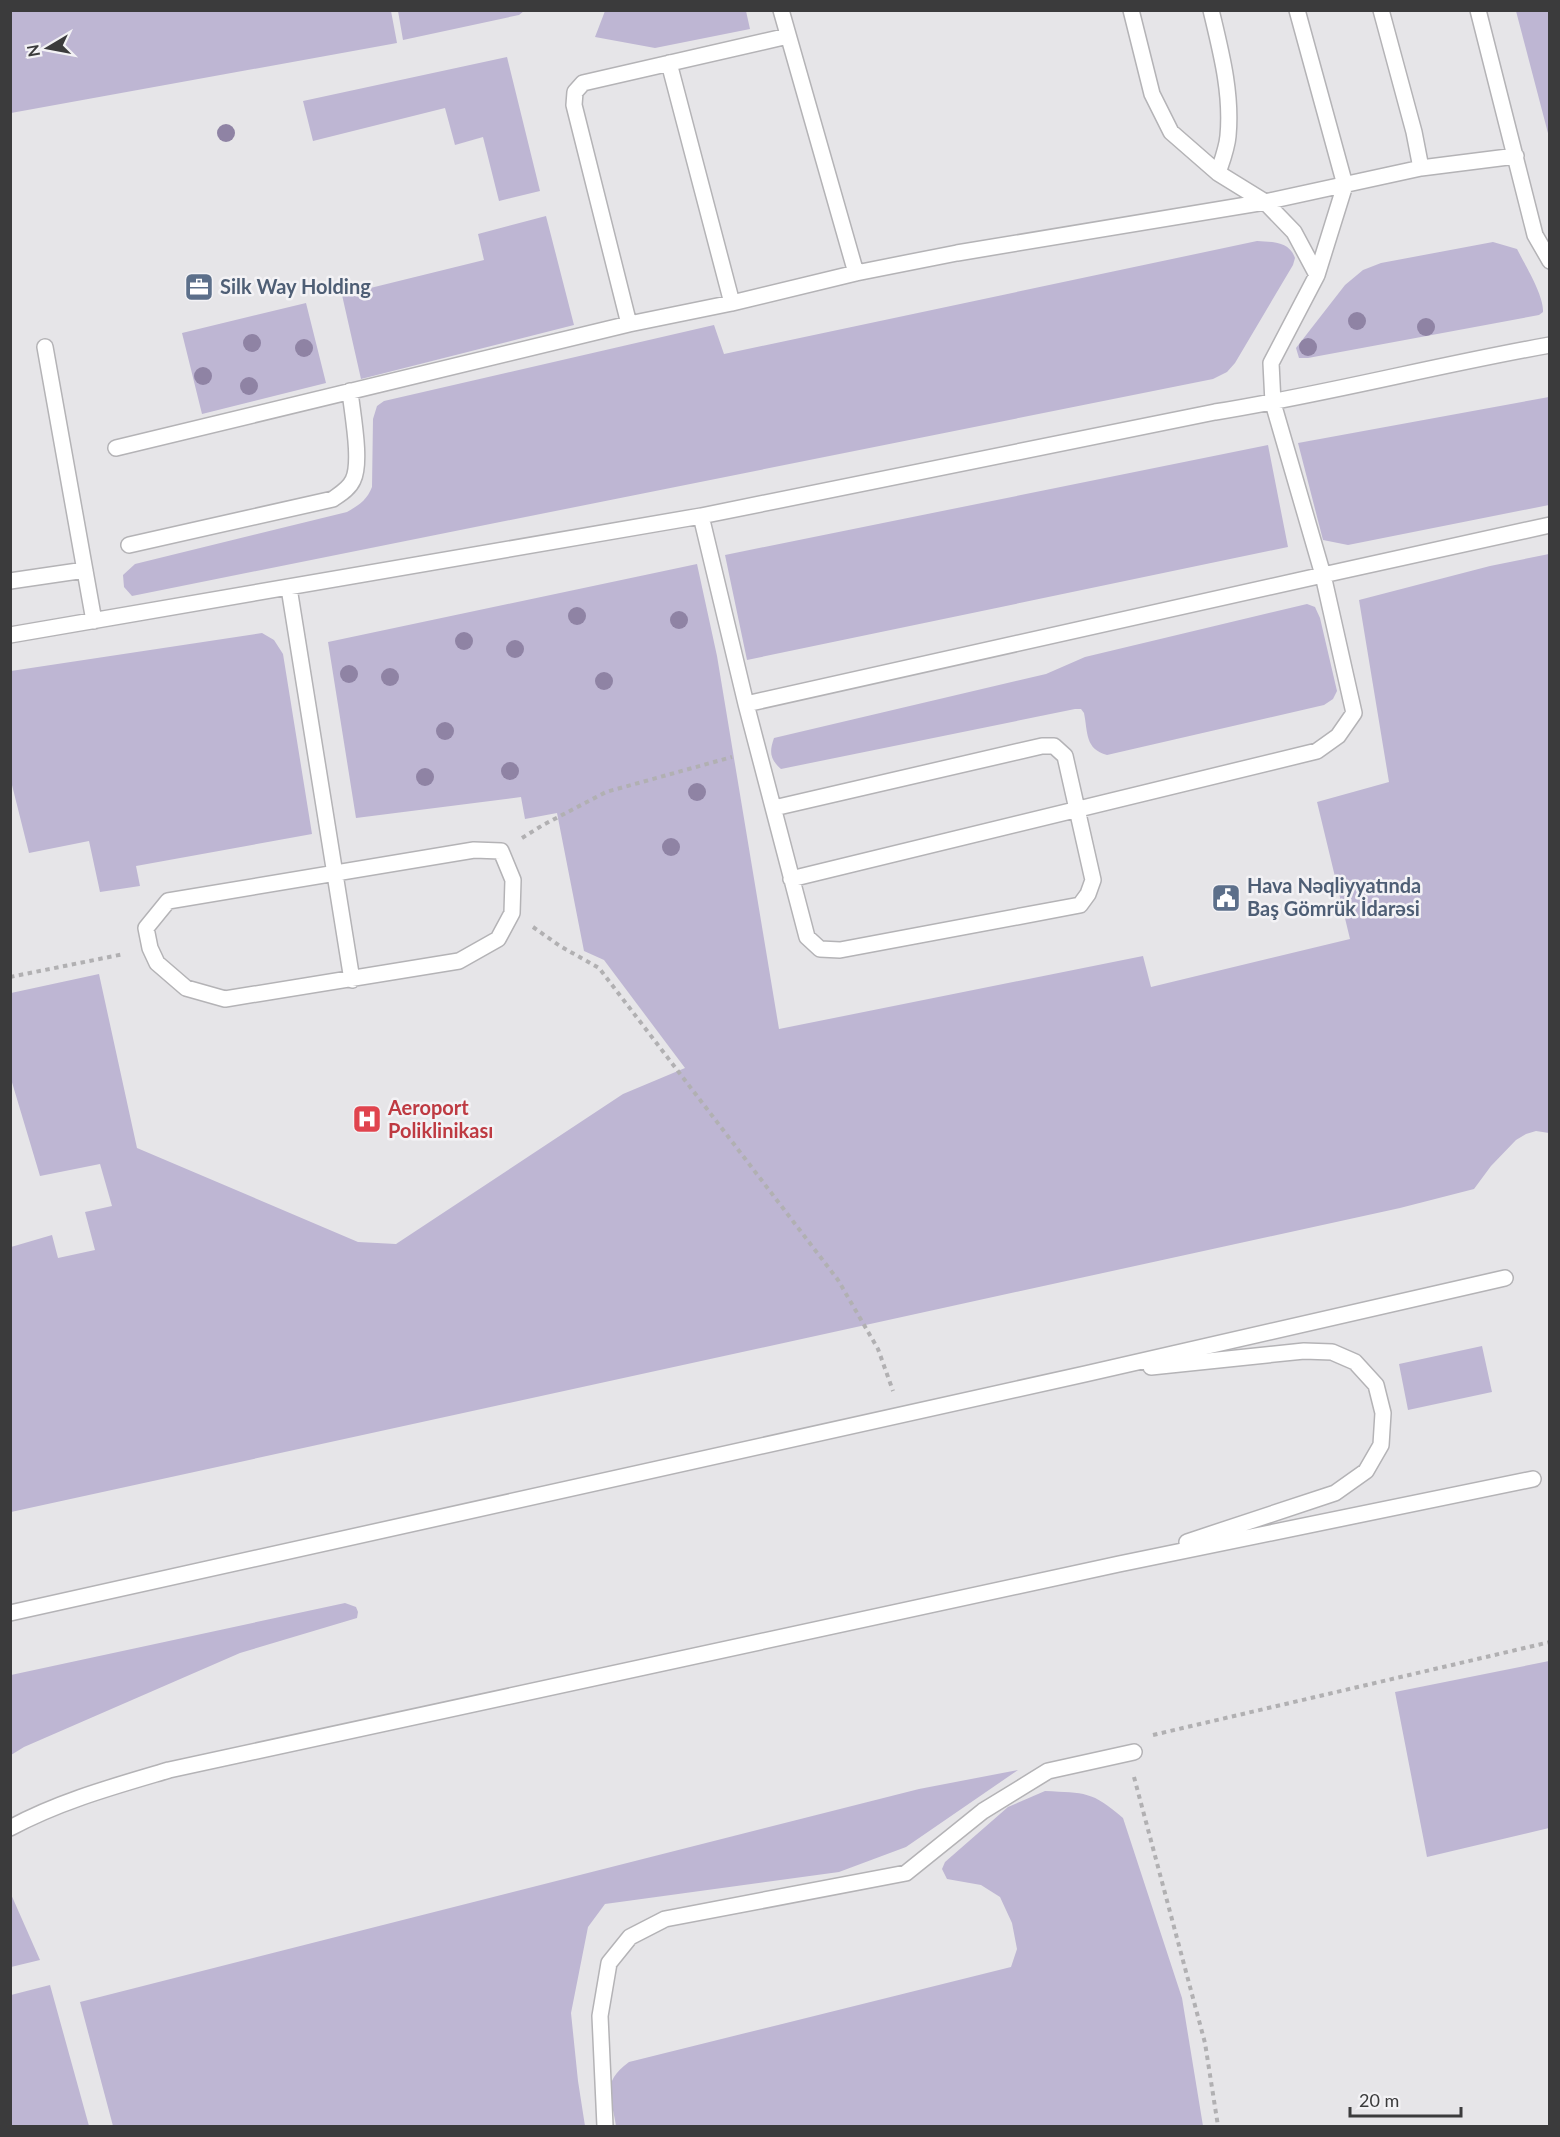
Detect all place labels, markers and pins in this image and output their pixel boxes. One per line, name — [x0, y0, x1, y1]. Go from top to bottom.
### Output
office icon: Silk Way Holding — [183, 271, 215, 303]
place label: Silk Way Holding — [220, 274, 371, 298]
place label: Hava Nəqliyyatında Baş Gömrük İdarəsi — [1247, 873, 1421, 920]
public building icon: Hava Nəqliyyatında Baş Gömrük İdarəsi — [1210, 882, 1242, 914]
place label: Aeroport Poliklinikası — [387, 1095, 493, 1142]
hospital icon: Aeroport Poliklinikası — [351, 1103, 383, 1135]

